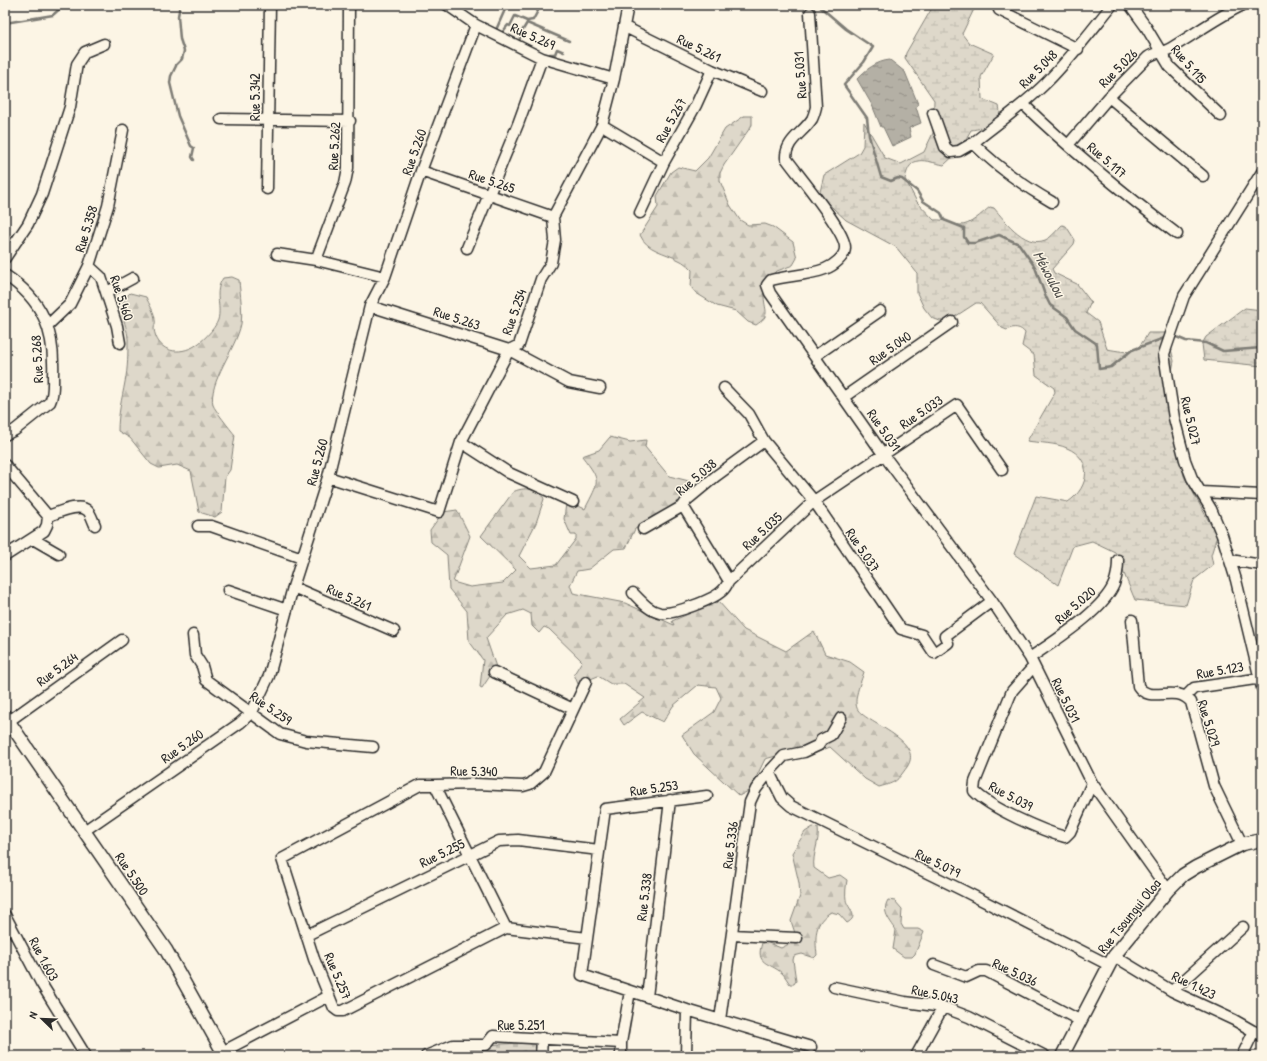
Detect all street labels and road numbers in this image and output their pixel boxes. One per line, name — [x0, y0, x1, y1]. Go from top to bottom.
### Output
street label: Rue 5.269 — [508, 17, 559, 54]
street label: Rue 5.261 — [674, 29, 724, 66]
street label: Rue 5.115 — [1167, 40, 1212, 87]
street label: Rue 5.026 — [1094, 44, 1142, 91]
street label: Rue 5.048 — [1014, 45, 1061, 92]
street label: Rue 5.031 — [788, 51, 811, 99]
street label: Rue 5.342 — [245, 73, 264, 121]
street label: Rue 5.267 — [650, 94, 691, 146]
street label: Rue 5.262 — [323, 121, 344, 171]
street label: Rue 5.260 — [396, 126, 431, 178]
street label: Rue 5.117 — [1083, 137, 1131, 182]
street label: Rue 5.265 — [467, 164, 518, 197]
street label: Rue 5.358 — [69, 203, 102, 255]
street label: Rue 5.460 — [106, 273, 139, 323]
street label: Rue 5.254 — [496, 286, 531, 337]
street label: Rue 5.263 — [431, 301, 483, 334]
street label: Rue 5.040 — [865, 326, 915, 369]
street label: Rue 5.268 — [26, 335, 47, 383]
street label: Rue 5.033 — [895, 390, 946, 433]
street label: Rue 5.027 — [1177, 395, 1206, 447]
street label: Rue 5.031 — [863, 405, 906, 455]
street label: Rue 5.260 — [301, 436, 332, 488]
street label: Rue 5.038 — [671, 454, 720, 499]
street label: Rue 5.035 — [738, 507, 786, 554]
street label: Rue 5.037 — [842, 524, 885, 575]
street label: Rue 5.261 — [324, 578, 374, 615]
street label: Rue 5.020 — [1050, 581, 1099, 628]
street label: Rue 5.264 — [32, 647, 81, 690]
street label: Rue 5.123 — [1195, 656, 1245, 683]
street label: Rue 5.031 — [1048, 674, 1085, 725]
street label: Rue 5.259 — [246, 686, 296, 729]
street label: Rue 5.029 — [1193, 697, 1226, 748]
street label: Rue 5.260 — [157, 724, 207, 767]
street label: Rue 5.340 — [450, 761, 498, 780]
street label: Rue 5.253 — [629, 775, 679, 800]
street label: Rue 5.039 — [986, 776, 1037, 815]
street label: Rue 5.336 — [717, 820, 742, 870]
street label: Rue 5.255 — [416, 833, 468, 872]
street label: Rue 5.079 — [912, 843, 964, 882]
street label: Rue 5.500 — [111, 848, 154, 899]
street label: Rue 5.338 — [631, 872, 656, 922]
street label: Rue Tsoungui Oloa — [1093, 874, 1166, 958]
street label: Rue 1.603 — [25, 934, 64, 984]
street label: Rue 5.257 — [320, 950, 357, 1002]
street label: Rue 5.036 — [990, 953, 1041, 990]
street label: Rue 1.423 — [1169, 966, 1219, 1003]
street label: Rue 5.043 — [910, 979, 960, 1008]
street label: Rue 5.251 — [497, 1015, 545, 1034]

